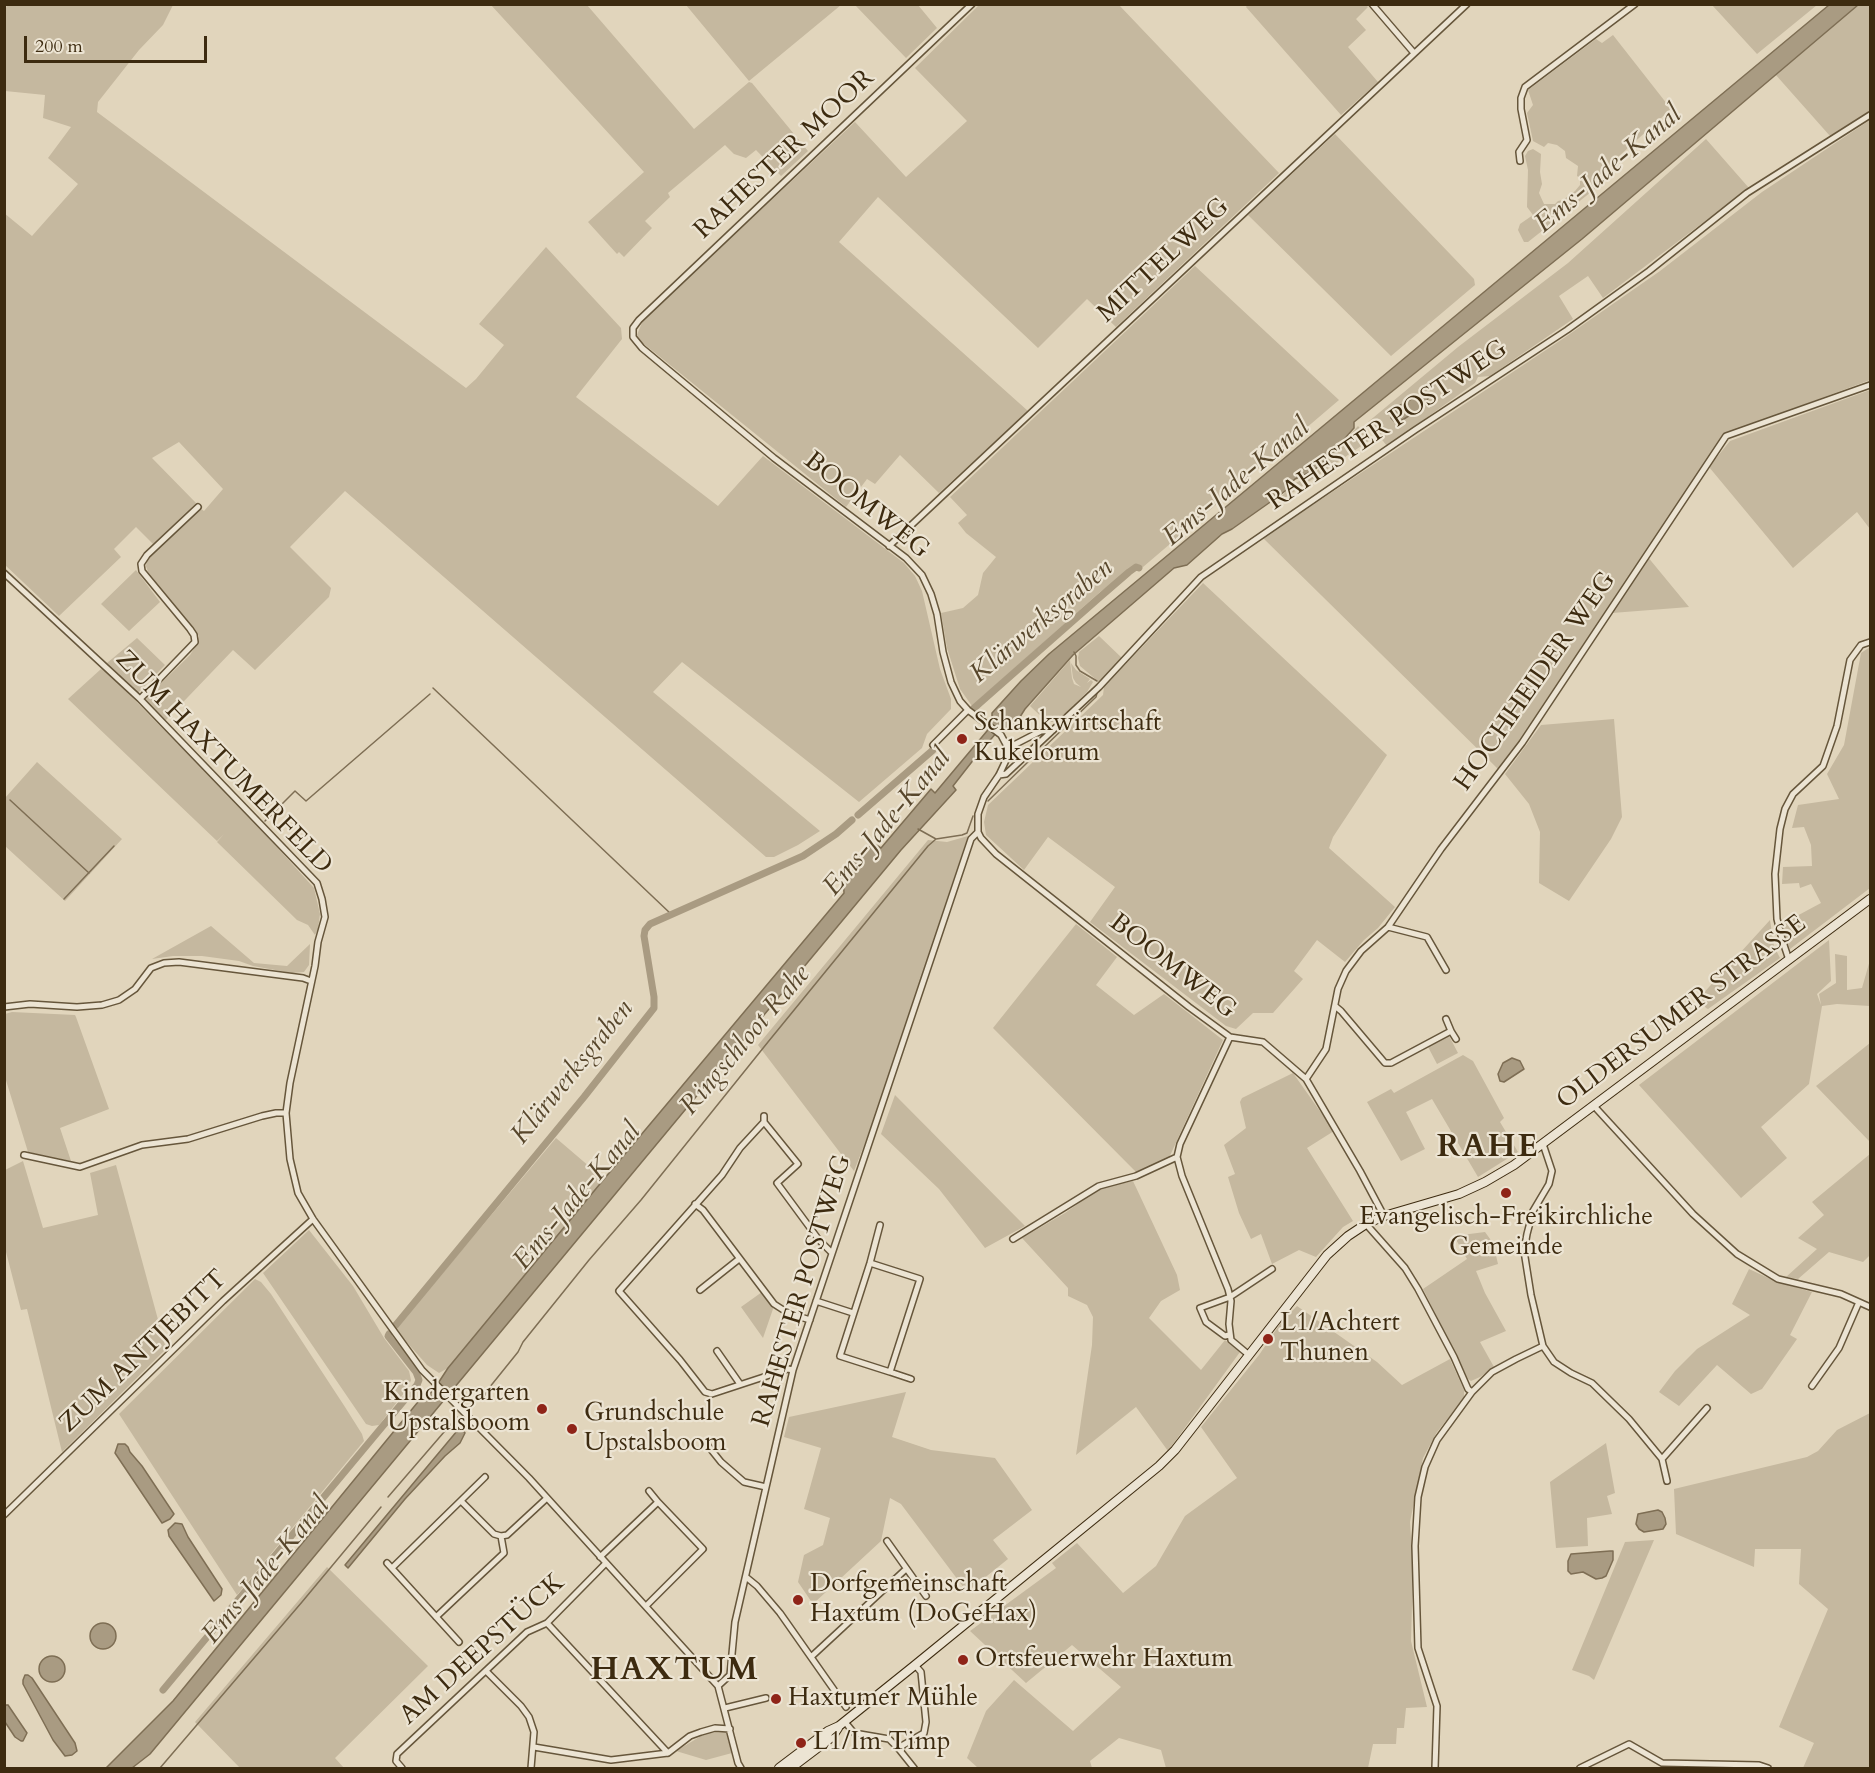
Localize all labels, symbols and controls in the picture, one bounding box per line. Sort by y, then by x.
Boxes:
scale bar [27,24,210,62]
text: 200 m [35,34,83,59]
street label: RAHESTER MOOR [688,63,882,247]
water label: Ems-Jade-Kanal [1529,99,1689,241]
street label: MITTELWEG [1092,192,1236,330]
street label: RAHESTER POSTWEG [1262,334,1514,518]
water label: Ems-Jade-Kanal [1157,412,1317,554]
street label: BOOMWEG [797,446,935,566]
water label: Klärwerksgraben [964,553,1120,691]
street label: HOCHHEIDER WEG [1449,567,1623,797]
street label: ZUM HAXTUMERFELD [108,645,338,881]
place label: Schankwirtschaft Kukelorum [974,708,1161,770]
marker: Schankwirtschaft Kukelorum [955,732,969,746]
water label: Ems-Jade-Kanal [817,743,959,903]
street label: BOOMWEG [1102,908,1242,1026]
street label: OLDERSUMER STRASSE [1551,909,1813,1117]
water label: Ringschloot Rahe [674,960,818,1122]
water label: Klärwerksgraben [505,994,641,1152]
water label: Ems-Jade-Kanal [507,1117,649,1277]
district label: RAHE [1437,1130,1539,1168]
street label: RAHESTER POSTWEG [747,1151,859,1431]
marker: Evangelisch-Freikirchliche Gemeinde [1499,1186,1513,1200]
place label: Evangelisch-Freikirchliche Gemeinde [1359,1202,1653,1264]
street label: ZUM ANTJEBITT [54,1264,234,1440]
place label: L1/Achtert Thunen [1280,1308,1400,1370]
marker: L1/Achtert Thunen [1261,1332,1275,1346]
place label: Kindergarten Upstalsboom [383,1378,530,1440]
place label: Grundschule Upstalsboom [584,1398,727,1460]
marker: Kindergarten Upstalsboom [535,1402,549,1416]
marker: Grundschule Upstalsboom [565,1422,579,1436]
water label: Ems-Jade-Kanal [196,1491,338,1651]
street label: AM DEEPSTÜCK [394,1568,572,1732]
place label: Dorfgemeinschaft Haxtum (DoGeHax) [810,1569,1037,1630]
marker: Dorfgemeinschaft Haxtum (DoGeHax) [791,1593,805,1607]
place label: Ortsfeuerwehr Haxtum [975,1644,1233,1676]
district label: HAXTUM [591,1653,759,1691]
marker: Ortsfeuerwehr Haxtum [956,1653,970,1667]
place label: Haxtumer Mühle [788,1683,978,1715]
marker: Haxtumer Mühle [769,1692,783,1706]
place label: L1/Im Timp [813,1727,951,1759]
marker: L1/Im Timp [794,1736,808,1750]

